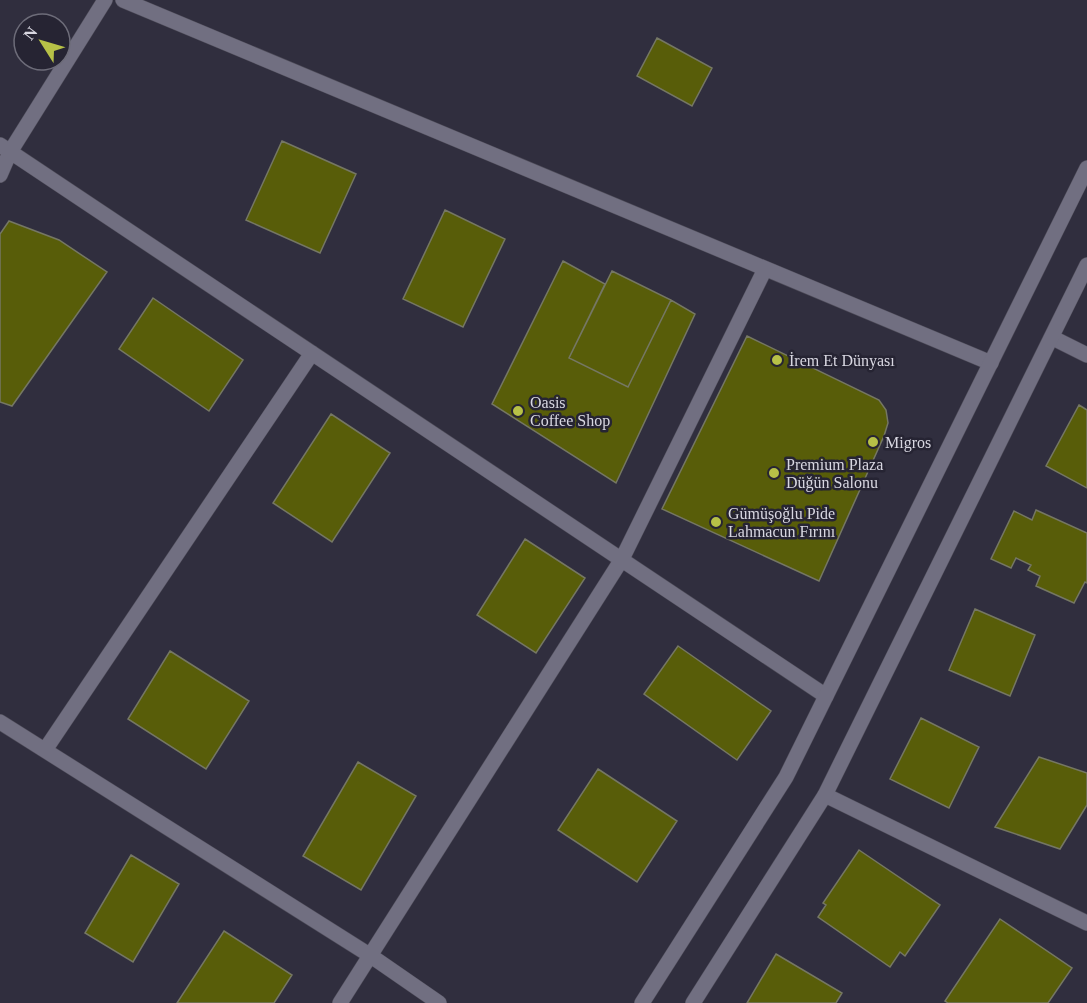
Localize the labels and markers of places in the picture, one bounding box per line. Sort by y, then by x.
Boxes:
place label: İrem Et Dünyası [789,352,895,370]
marker: İrem Et Dünyası [770,353,784,367]
place label: Oasis Coffee Shop [530,394,610,430]
marker: Oasis Coffee Shop [511,404,525,418]
place label: Migros [885,434,931,452]
marker: Migros [866,435,880,449]
place label: Premium Plaza Düğün Salonu [786,456,883,492]
marker: Premium Plaza Düğün Salonu [767,466,781,480]
place label: Gümüşoğlu Pide Lahmacun Fırını [728,505,836,540]
marker: Gümüşoğlu Pide Lahmacun Fırını [709,515,723,529]

